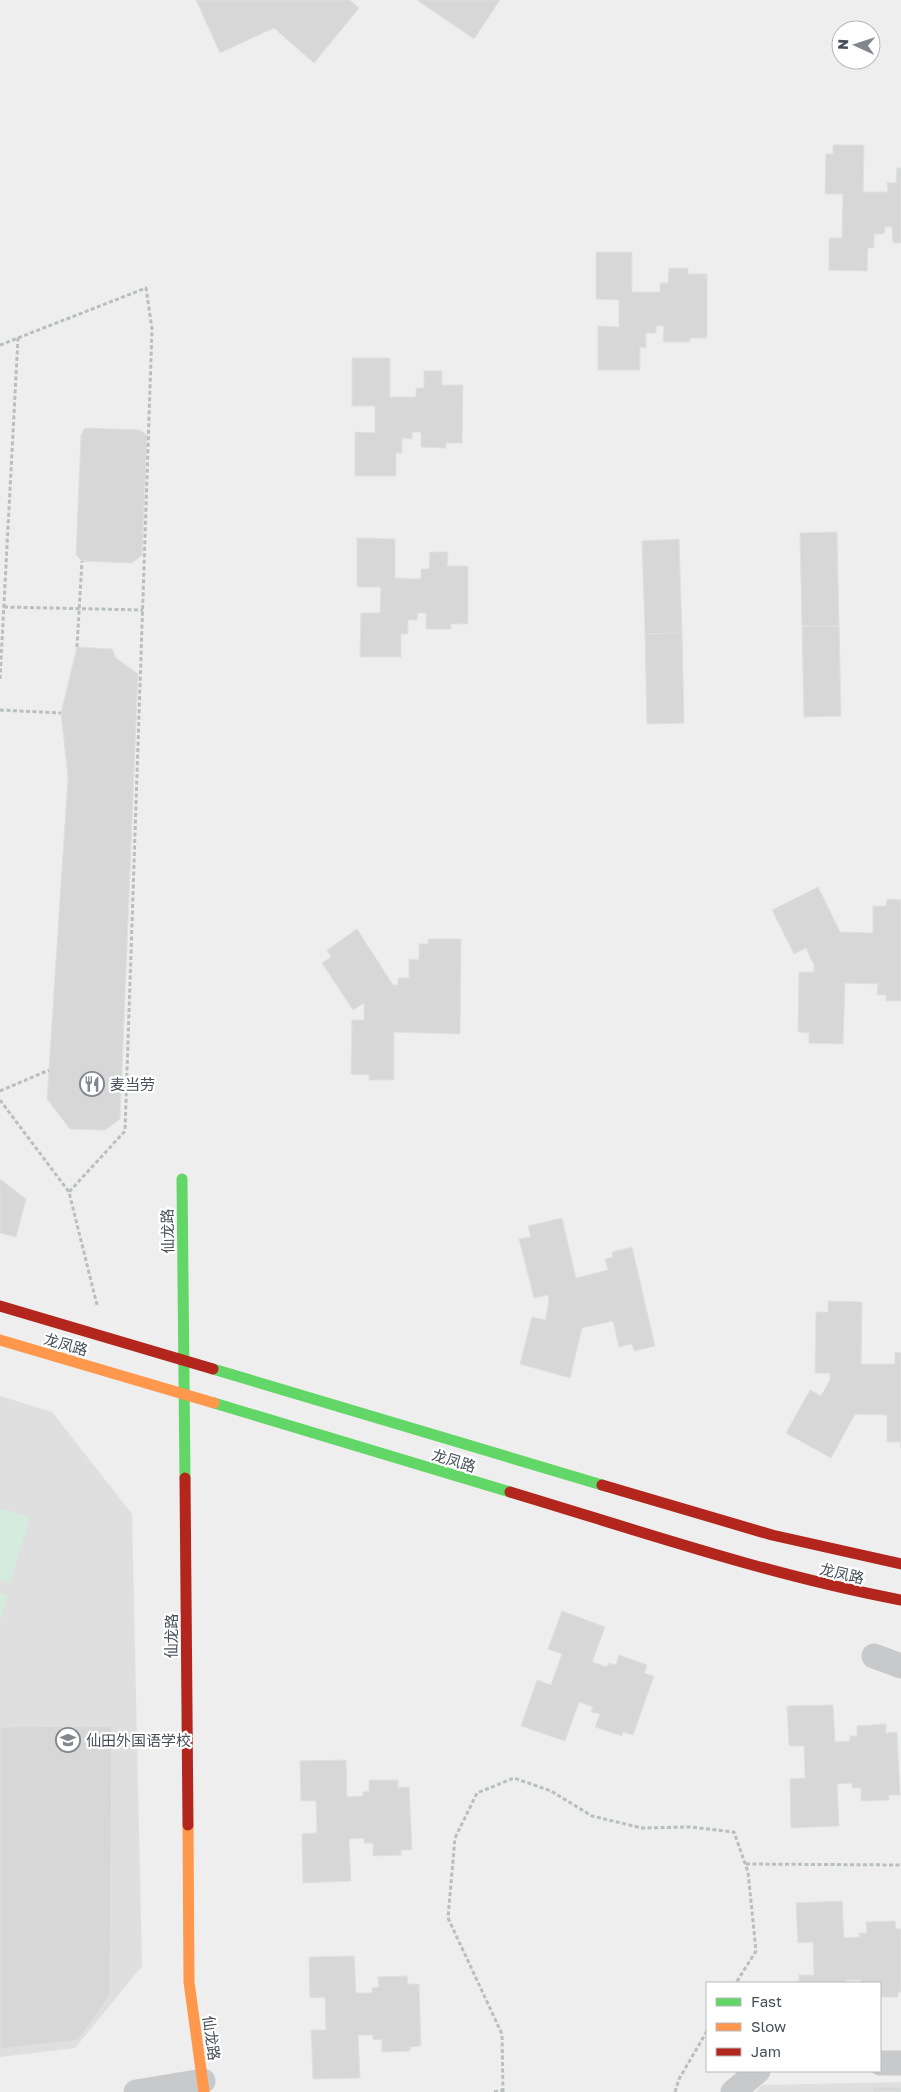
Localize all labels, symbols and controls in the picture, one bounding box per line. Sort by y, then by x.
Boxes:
north arrow [831,20,881,70]
text: N [834,39,851,50]
restaurant icon: 麦当劳 [79,1071,105,1097]
place label: 麦当劳 [110,1075,155,1093]
street label: 仙龙路 [158,1208,176,1254]
street label: 龙凤路 [42,1329,90,1359]
street label: 龙凤路 [430,1445,478,1475]
street label: 龙凤路 [818,1559,866,1587]
street label: 仙龙路 [162,1613,180,1659]
school or university icon: 仙田外国语学校 [55,1727,81,1753]
place label: 仙田外国语学校 [86,1731,191,1749]
legend [706,1982,881,2072]
text: Fast [751,1992,782,2010]
street label: 仙龙路 [200,2014,224,2062]
text: Slow [751,2017,786,2035]
text: Jam [751,2042,781,2060]

